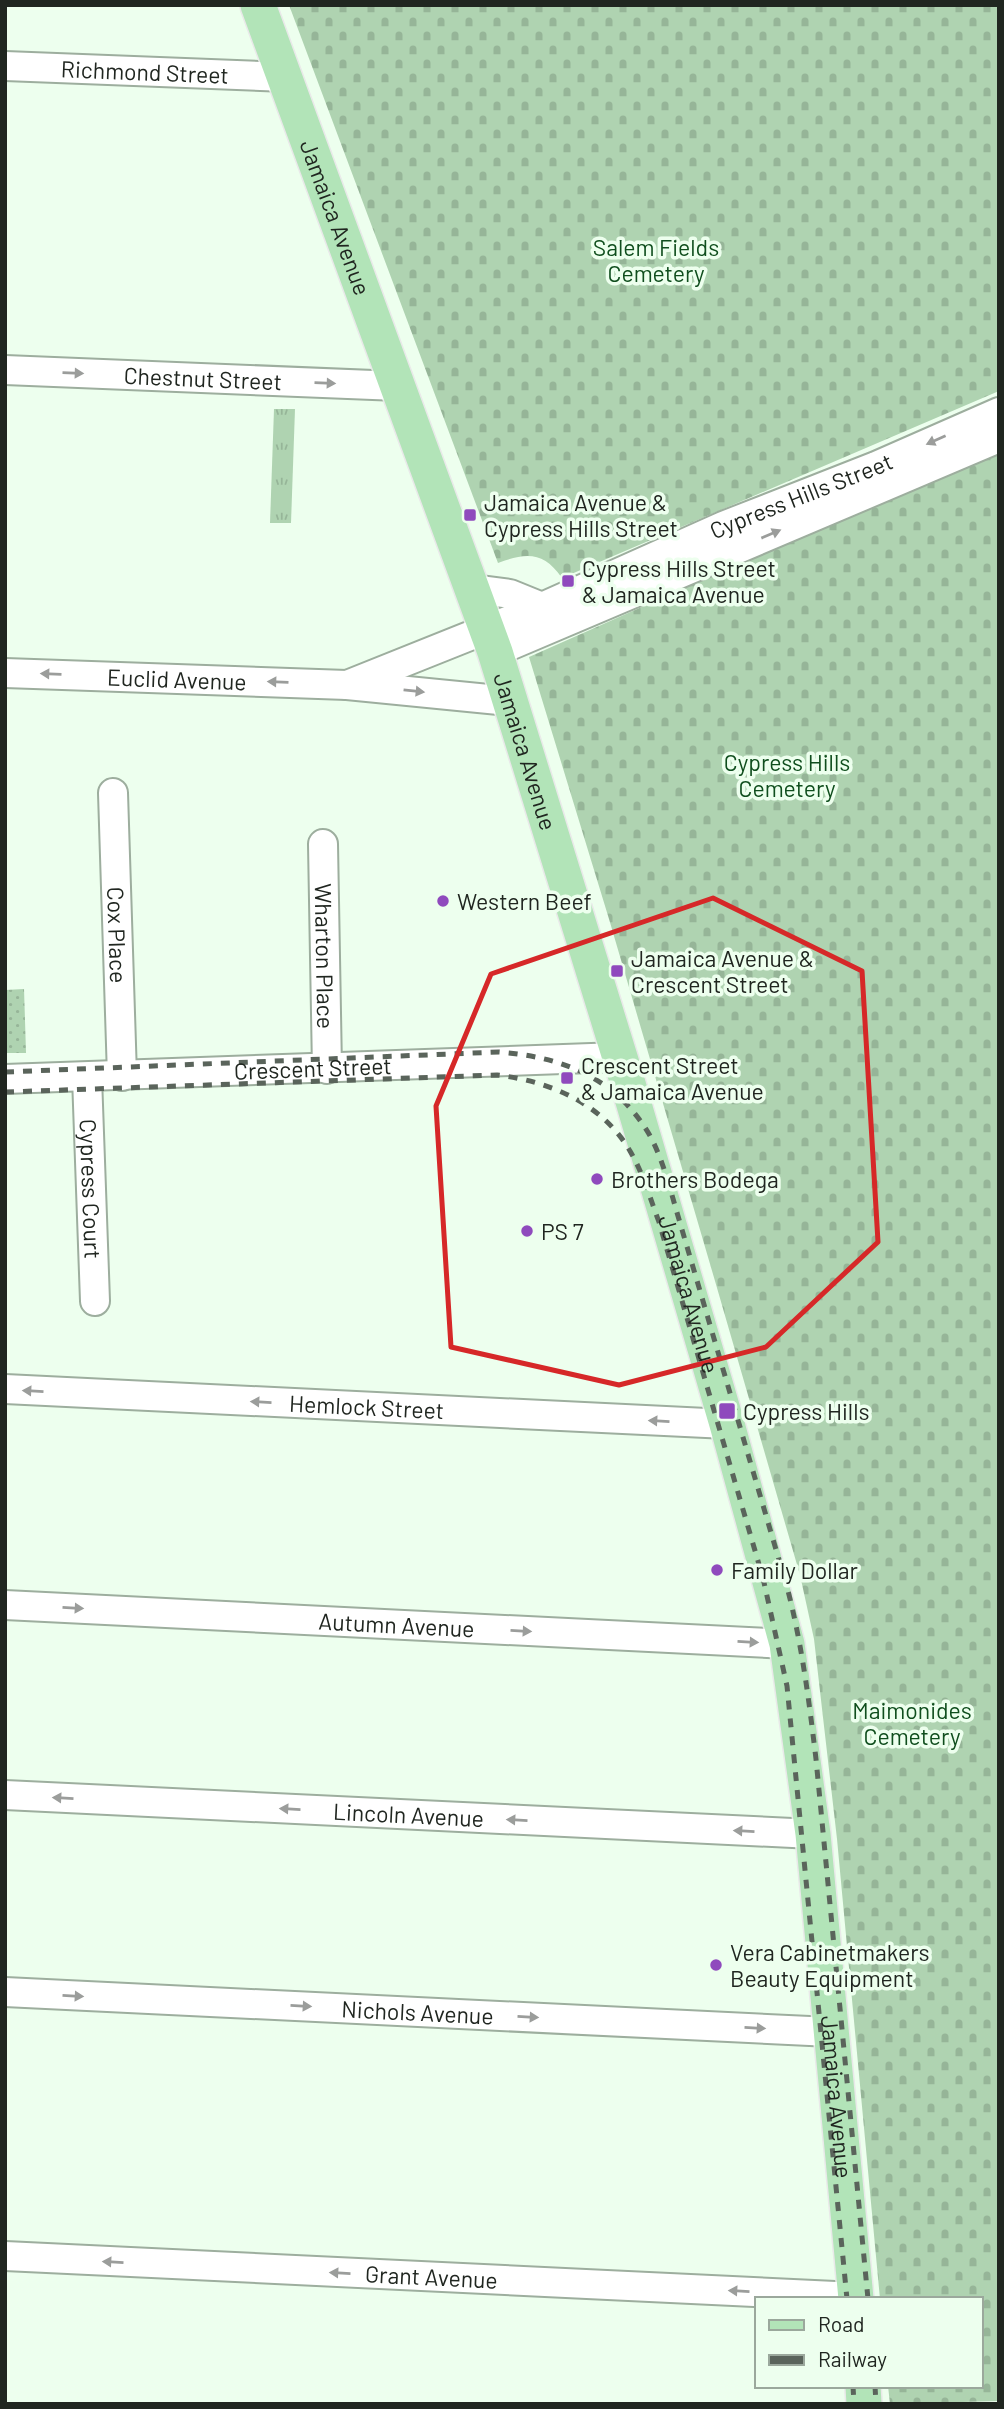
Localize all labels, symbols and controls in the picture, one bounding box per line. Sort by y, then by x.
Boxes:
street label: Richmond Street [60,54,229,89]
street label: Jamaica Avenue [295,136,377,299]
park label: Salem Fields Cemetery [593,233,719,287]
street label: Chestnut Street [123,361,282,395]
one-way arrow [63,367,85,378]
one-way arrow [314,377,336,388]
one-way arrow [926,435,947,446]
street label: Cypress Hills Street [705,447,897,544]
place label: Jamaica Avenue & Cypress Hills Street [484,488,678,542]
marker: Jamaica Avenue & Cypress Hills Street [462,507,478,523]
one-way arrow [760,529,781,540]
place label: Cypress Hills Street & Jamaica Avenue [582,554,776,608]
marker: Cypress Hills Street & Jamaica Avenue [560,573,576,589]
street label: Euclid Avenue [107,663,247,695]
one-way arrow [40,669,62,680]
street label: Jamaica Avenue [488,669,563,833]
one-way arrow [267,677,289,688]
one-way arrow [404,686,426,697]
park label: Cypress Hills Cemetery [724,748,850,802]
street label: Wharton Place [310,883,340,1029]
street label: Cox Place [102,886,133,984]
place label: Western Beef [457,887,592,915]
marker: Western Beef [435,893,451,909]
place label: Jamaica Avenue & Crescent Street [631,944,814,998]
marker: Jamaica Avenue & Crescent Street [609,963,625,979]
street label: Crescent Street [233,1051,392,1085]
place label: Crescent Street & Jamaica Avenue [581,1051,764,1105]
marker: Crescent Street & Jamaica Avenue [559,1070,575,1086]
street label: Cypress Court [75,1119,107,1259]
place label: Brothers Bodega [611,1165,779,1193]
marker: Brothers Bodega [589,1171,605,1187]
street label: Jamaica Avenue [653,1212,725,1376]
place label: PS 7 [541,1217,584,1245]
marker: PS 7 [519,1223,535,1239]
one-way arrow [22,1385,44,1396]
street label: Hemlock Street [288,1389,445,1424]
one-way arrow [249,1396,271,1407]
place label: Cypress Hills [743,1397,870,1425]
marker: Cypress Hills [717,1401,737,1421]
one-way arrow [648,1415,670,1426]
place label: Family Dollar [731,1556,859,1584]
marker: Family Dollar [709,1562,725,1578]
one-way arrow [63,1603,85,1614]
street label: Autumn Avenue [318,1607,475,1642]
one-way arrow [510,1625,532,1636]
one-way arrow [737,1636,759,1647]
park label: Maimonides Cemetery [852,1696,972,1750]
one-way arrow [52,1793,74,1804]
street label: Lincoln Avenue [332,1797,485,1832]
one-way arrow [279,1803,301,1814]
one-way arrow [506,1814,528,1825]
one-way arrow [733,1825,755,1836]
place label: Vera Cabinetmakers Beauty Equipment [730,1938,930,1992]
marker: Vera Cabinetmakers Beauty Equipment [708,1957,724,1973]
one-way arrow [63,1990,85,2001]
street label: Nichols Avenue [341,1994,494,2030]
one-way arrow [290,2001,312,2012]
one-way arrow [517,2012,539,2023]
street label: Jamaica Avenue [816,2014,859,2179]
one-way arrow [744,2023,766,2034]
one-way arrow [102,2256,124,2267]
street label: Grant Avenue [365,2259,498,2294]
one-way arrow [329,2267,351,2278]
one-way arrow [728,2286,750,2297]
legend [755,2297,983,2388]
text: Road [818,2311,864,2336]
text: Railway [818,2346,887,2371]

